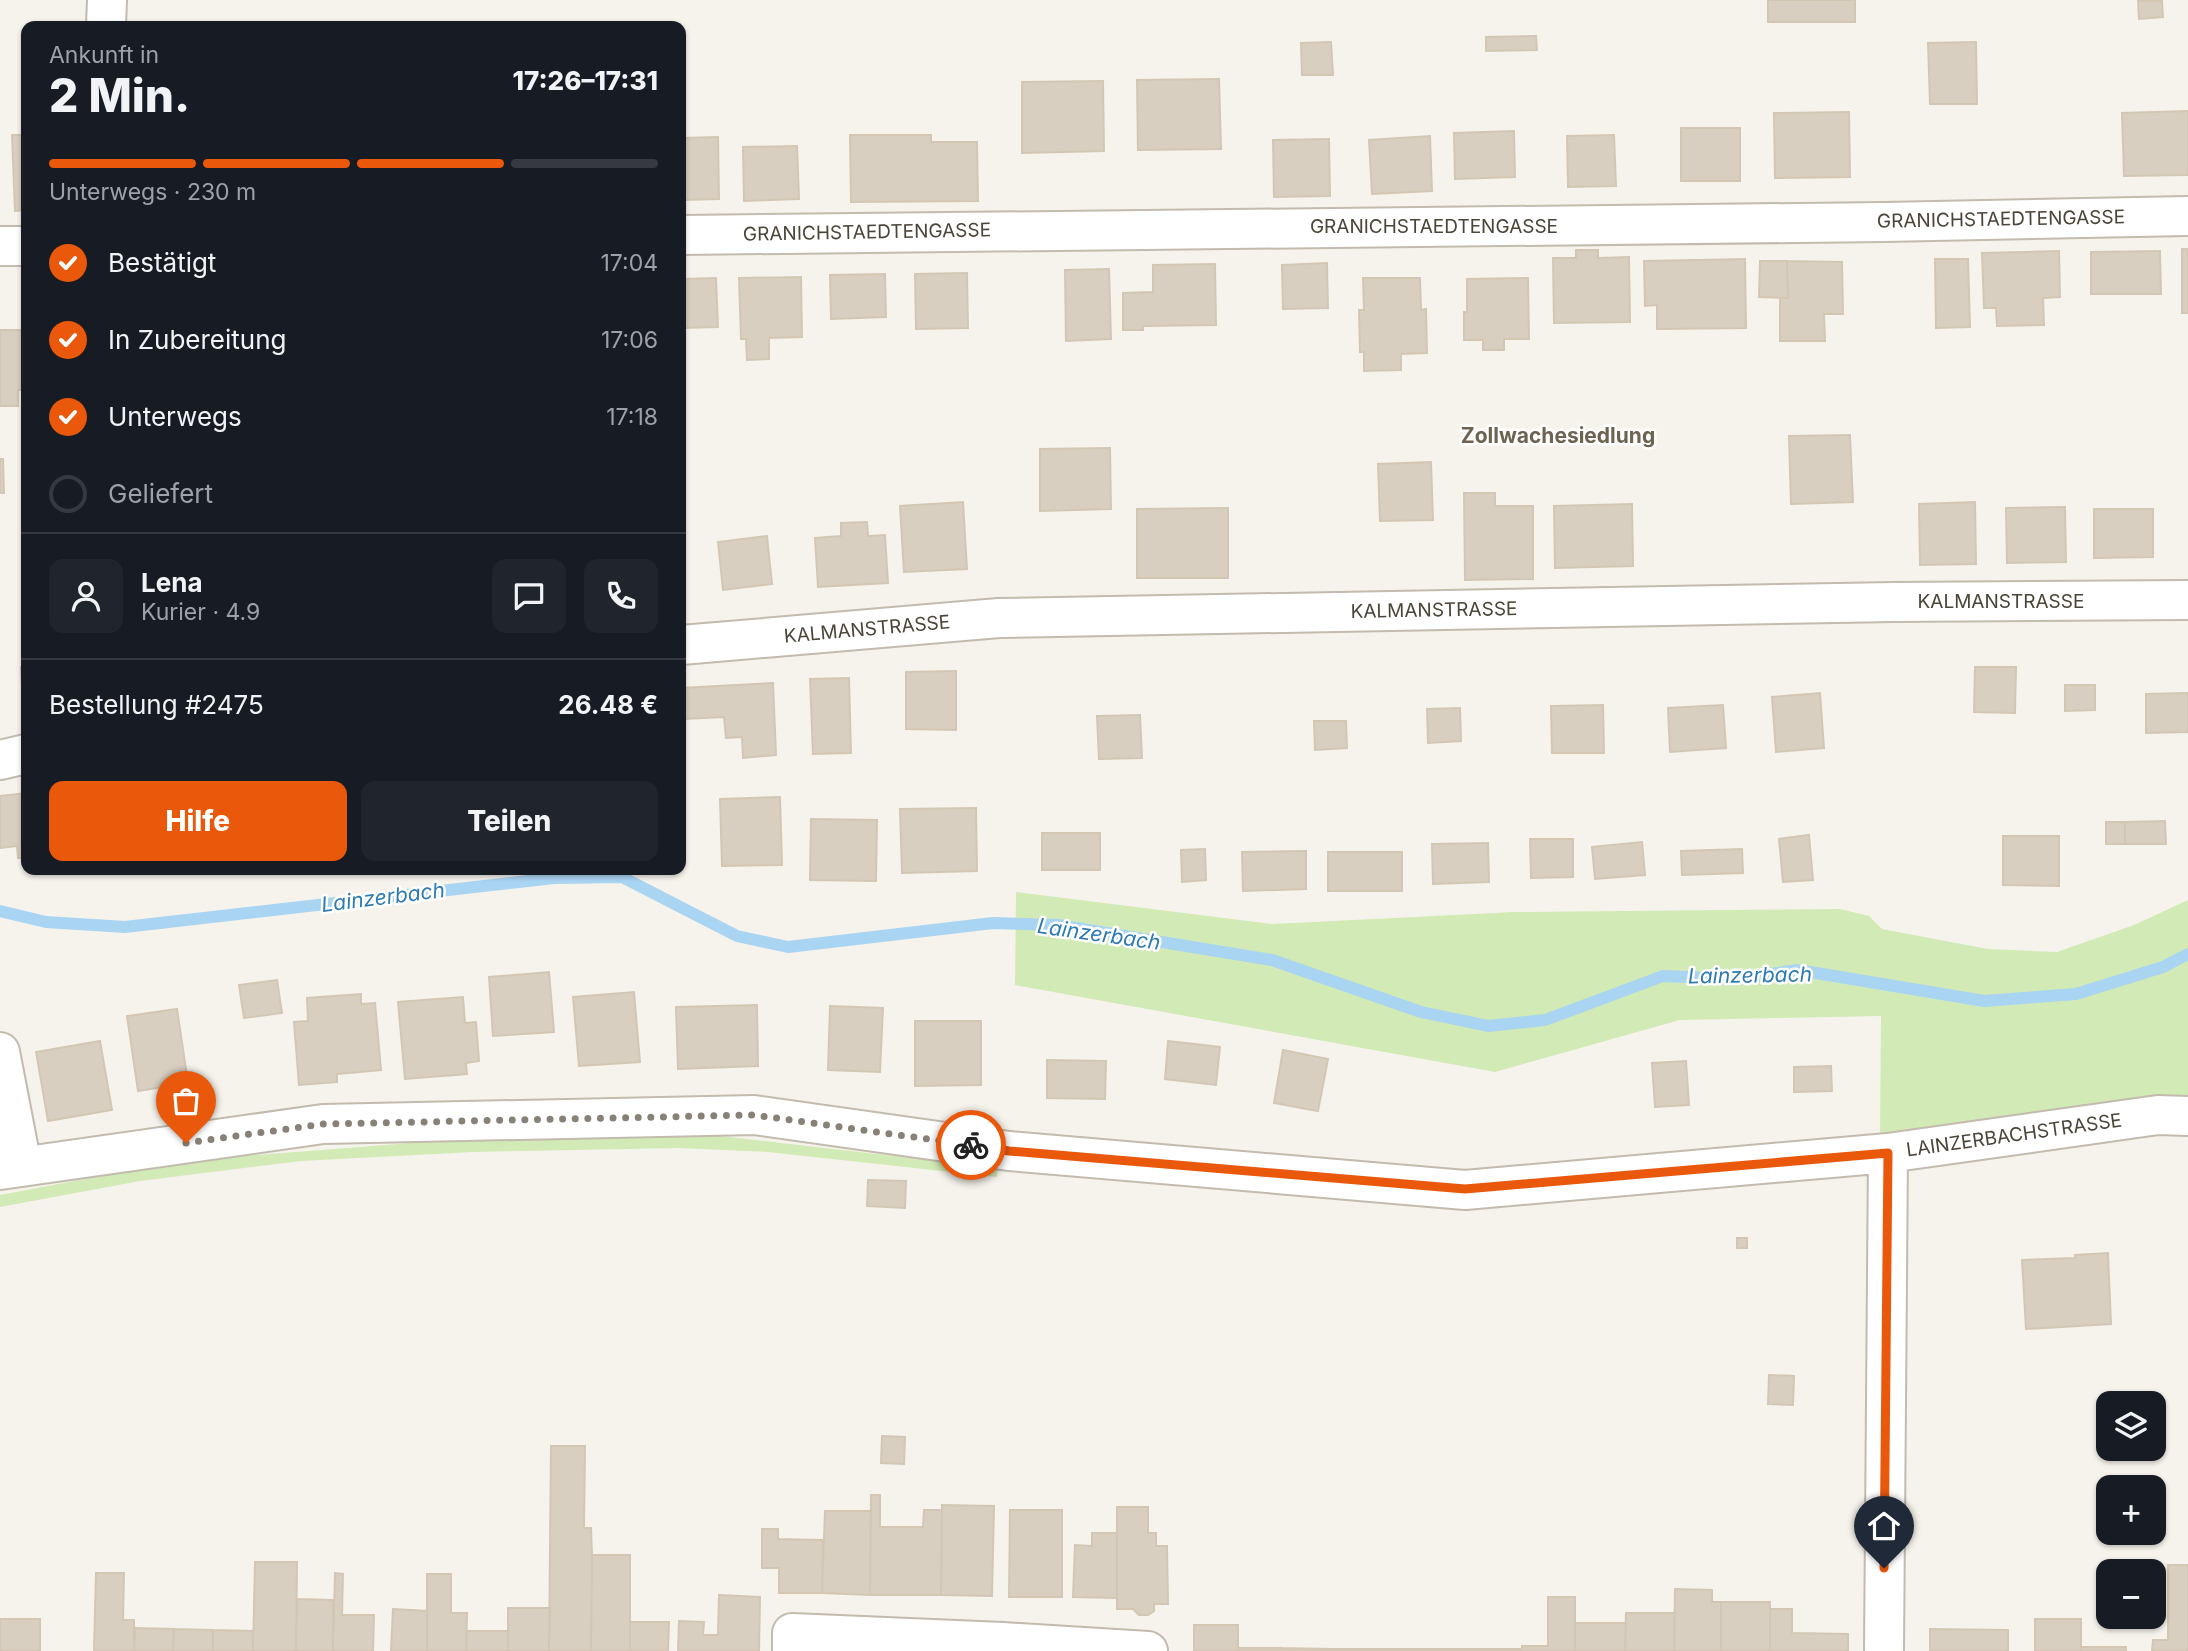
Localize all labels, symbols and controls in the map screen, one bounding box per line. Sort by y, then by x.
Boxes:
text: Ankunft in [49,41,159,69]
text: 17:26–17:31 [513,65,658,96]
text: 2 Min. [49,67,190,123]
text: Unterwegs · 230 m [49,178,256,206]
street label: GRANICHSTAEDTENGASSE [1877,205,2125,233]
street label: GRANICHSTAEDTENGASSE [1310,215,1558,238]
street label: GRANICHSTAEDTENGASSE [743,218,991,246]
icon: check [49,244,87,282]
text: Bestätigt [108,247,216,278]
text: 17:04 [600,249,658,277]
icon: check [49,321,87,359]
text: In Zubereitung [108,324,286,355]
text: 17:06 [601,326,658,354]
icon: check [49,398,87,436]
text: Unterwegs [108,401,242,432]
text: 17:18 [606,403,658,431]
district label: Zollwachesiedlung [1461,423,1655,448]
text: Geliefert [108,478,213,509]
button: person [49,559,123,633]
button: chat [492,559,566,633]
button: phone [584,559,658,633]
text: Lena [141,567,202,598]
street label: KALMANSTRASSE [1918,590,2084,613]
street label: KALMANSTRASSE [1350,597,1518,623]
text: Kurier · 4.9 [141,598,260,626]
street label: KALMANSTRASSE [783,610,951,648]
text: Bestellung #2475 [49,689,264,720]
text: 26.48 € [558,689,658,720]
button: Hilfe [49,781,347,861]
button: Teilen [361,781,658,861]
water label: Lainzerbach [320,877,446,917]
water label: Lainzerbach [1036,913,1162,955]
water label: Lainzerbach [1688,961,1812,989]
pin [156,1071,216,1143]
icon: bag [167,1082,205,1120]
street label: LAINZERBACHSTRASSE [1905,1108,2123,1162]
courier [936,1110,1006,1180]
icon: bike [952,1126,990,1164]
map controls [2096,1391,2166,1629]
button: layers [2096,1391,2166,1461]
button: + [2096,1475,2166,1545]
pin [1854,1496,1914,1568]
icon: home [1865,1507,1903,1545]
button: − [2096,1559,2166,1629]

